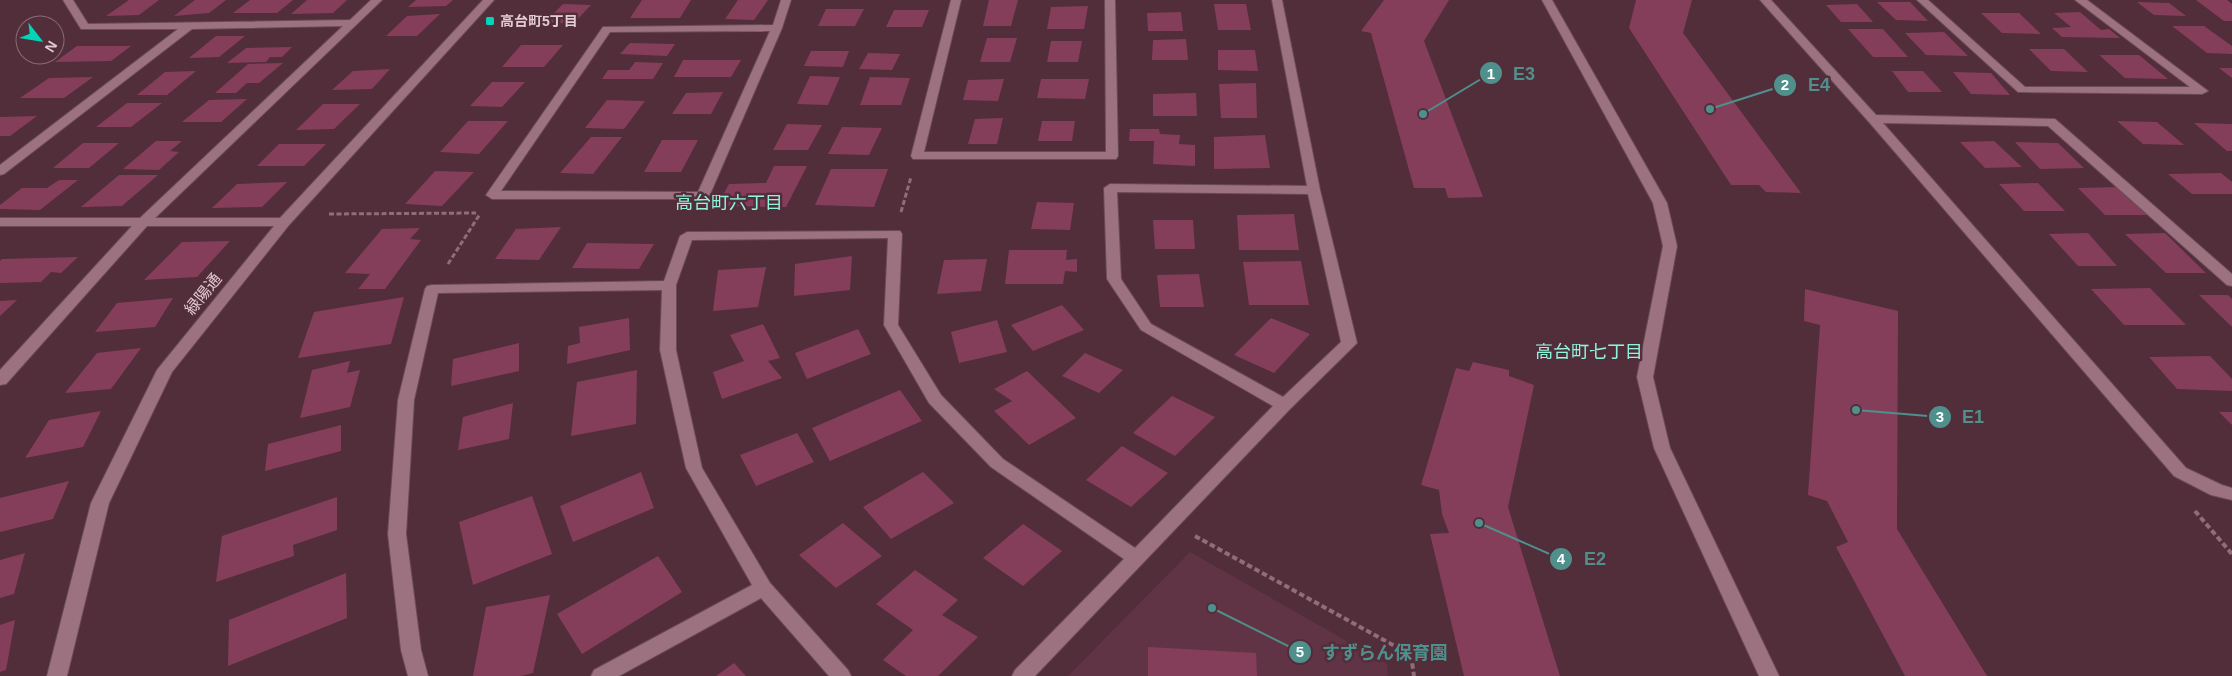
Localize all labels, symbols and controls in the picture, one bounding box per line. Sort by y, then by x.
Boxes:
place label: 高台町5丁目 [500,13,578,29]
north arrow [15,15,65,65]
marker: 高台町5丁目 [484,15,496,27]
text: N [42,38,61,55]
callout: E3 [1478,57,1545,90]
text: E3 [1513,64,1535,84]
text: 1 [1487,65,1495,82]
callout: E4 [1773,68,1840,101]
text: E4 [1808,75,1830,95]
text: 2 [1781,76,1789,93]
district label: 高台町六丁目 [675,193,783,213]
street label: 緑陽通 [181,270,225,318]
district label: 高台町七丁目 [1535,342,1643,362]
callout: E1 [1927,400,1994,433]
text: E1 [1962,407,1984,427]
text: 3 [1936,408,1944,425]
callout: E2 [1549,542,1616,575]
text: E2 [1584,549,1606,569]
text: 4 [1557,550,1566,567]
callout: すずらん保育園 [1287,636,1458,669]
text: すずらん保育園 [1322,642,1448,663]
text: 5 [1296,643,1304,660]

